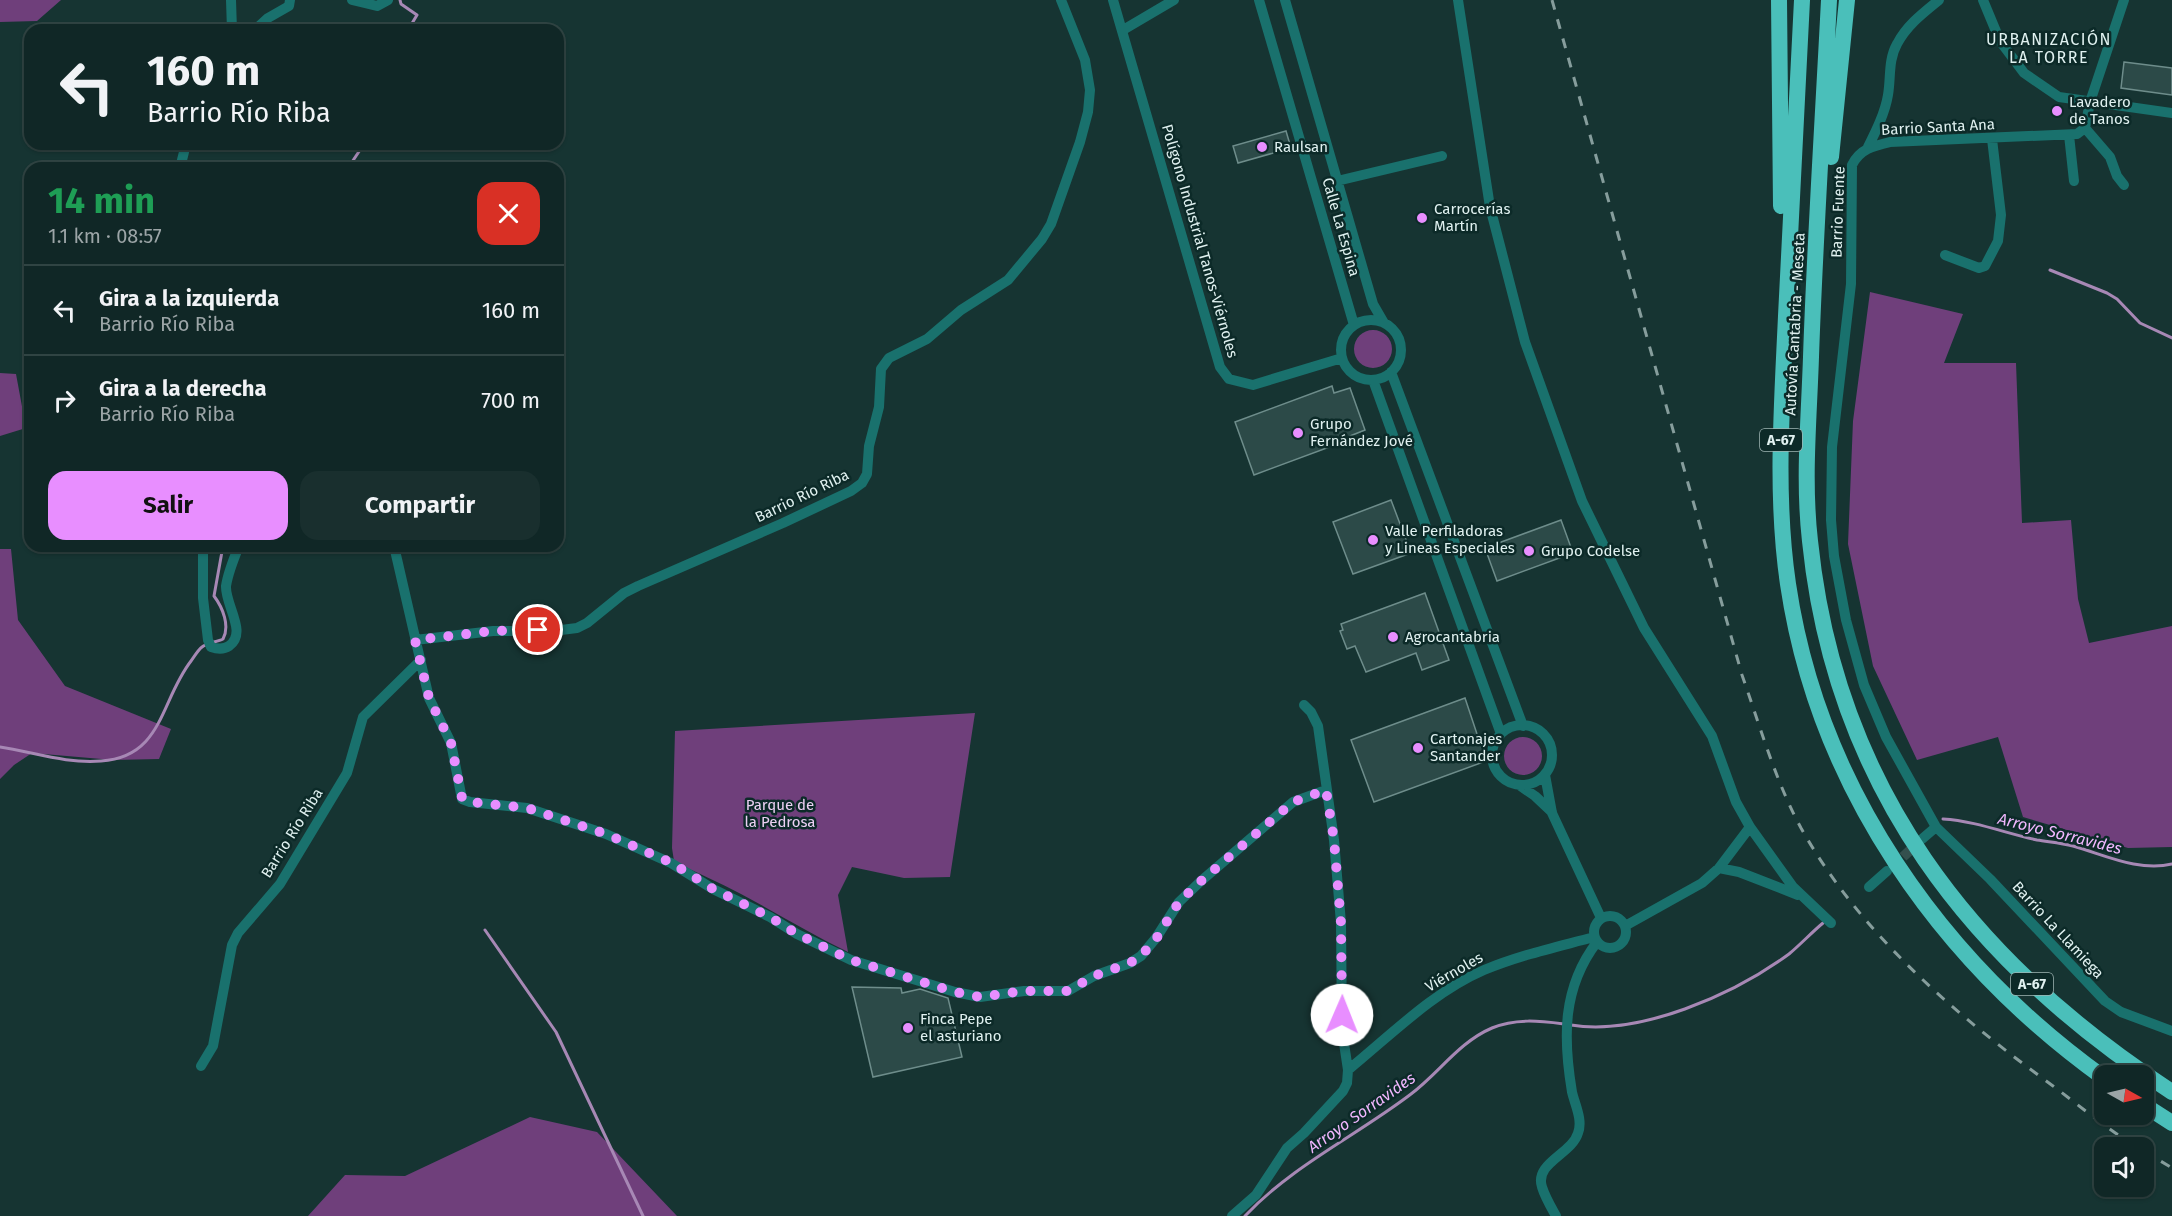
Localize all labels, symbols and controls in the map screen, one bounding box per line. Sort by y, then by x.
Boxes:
district label: URBANIZACIÓN LA TORRE [1986,29,2112,67]
text: 160 m [147,46,260,96]
icon: left [48,48,126,126]
place label: Lavadero de Tanos [2069,93,2131,128]
text: Barrio Río Riba [147,97,331,129]
marker: Lavadero de Tanos [2050,104,2064,118]
street label: Barrio Santa Ana [1881,115,1995,139]
street label: Polígono Industrial Tanos-Viérnoles [1158,122,1242,360]
place label: Raulsan [1274,138,1328,156]
marker: Raulsan [1255,140,1269,154]
street label: Barrio Fuente [1827,166,1849,258]
street label: Calle La Espina [1318,176,1364,278]
text: 14 min [48,179,155,223]
button: close [477,182,540,245]
place label: Carrocerías Martín [1434,200,1510,235]
marker: Carrocerías Martín [1415,211,1429,225]
text: 1.1 km · 08:57 [48,224,162,248]
street label: Autovía Cantabria - Meseta [1781,232,1809,416]
text: Gira a la izquierda [99,285,279,312]
icon: left [48,294,81,327]
text: 160 m [482,297,540,324]
text: Barrio Río Riba [99,312,235,336]
text: Gira a la derecha [99,375,267,402]
icon: right [48,384,81,417]
text: 700 m [481,387,540,414]
text: Barrio Río Riba [99,402,235,426]
place label: Grupo Fernández Jové [1310,415,1413,450]
marker: Grupo Fernández Jové [1291,426,1305,440]
road number: A-67 [1760,429,1802,451]
street label: Barrio Río Riba [752,466,852,526]
button: Salir [48,471,288,540]
button: Compartir [300,471,540,540]
place label: Valle Perfiladoras y Lineas Especiales [1385,522,1515,557]
marker: Valle Perfiladoras y Lineas Especiales [1366,533,1380,547]
place label: Grupo Codelse [1541,542,1640,560]
marker: Grupo Codelse [1522,544,1536,558]
pin [512,604,563,655]
icon: arrive [521,613,554,646]
place label: Agrocantabria [1405,628,1500,646]
marker: Agrocantabria [1386,630,1400,644]
place label: Cartonajes Santander [1430,730,1502,765]
marker: Cartonajes Santander [1411,741,1425,755]
street label: Barrio Río Riba [257,785,327,881]
park label: Parque de la Pedrosa [745,796,815,831]
water label: Arroyo Sorravides [1995,809,2124,858]
street label: Barrio La Llamiega [2008,878,2108,982]
street label: Viérnoles [1422,948,1486,996]
road number: A-67 [2011,973,2053,995]
position arrow [1310,983,1374,1047]
place label: Finca Pepe el asturiano [920,1010,1001,1045]
marker: Finca Pepe el asturiano [901,1021,915,1035]
north arrow [2094,1065,2154,1125]
map controls [2094,1065,2154,1197]
water label: Arroyo Sorravides [1303,1068,1419,1157]
button: sound [2094,1137,2154,1197]

